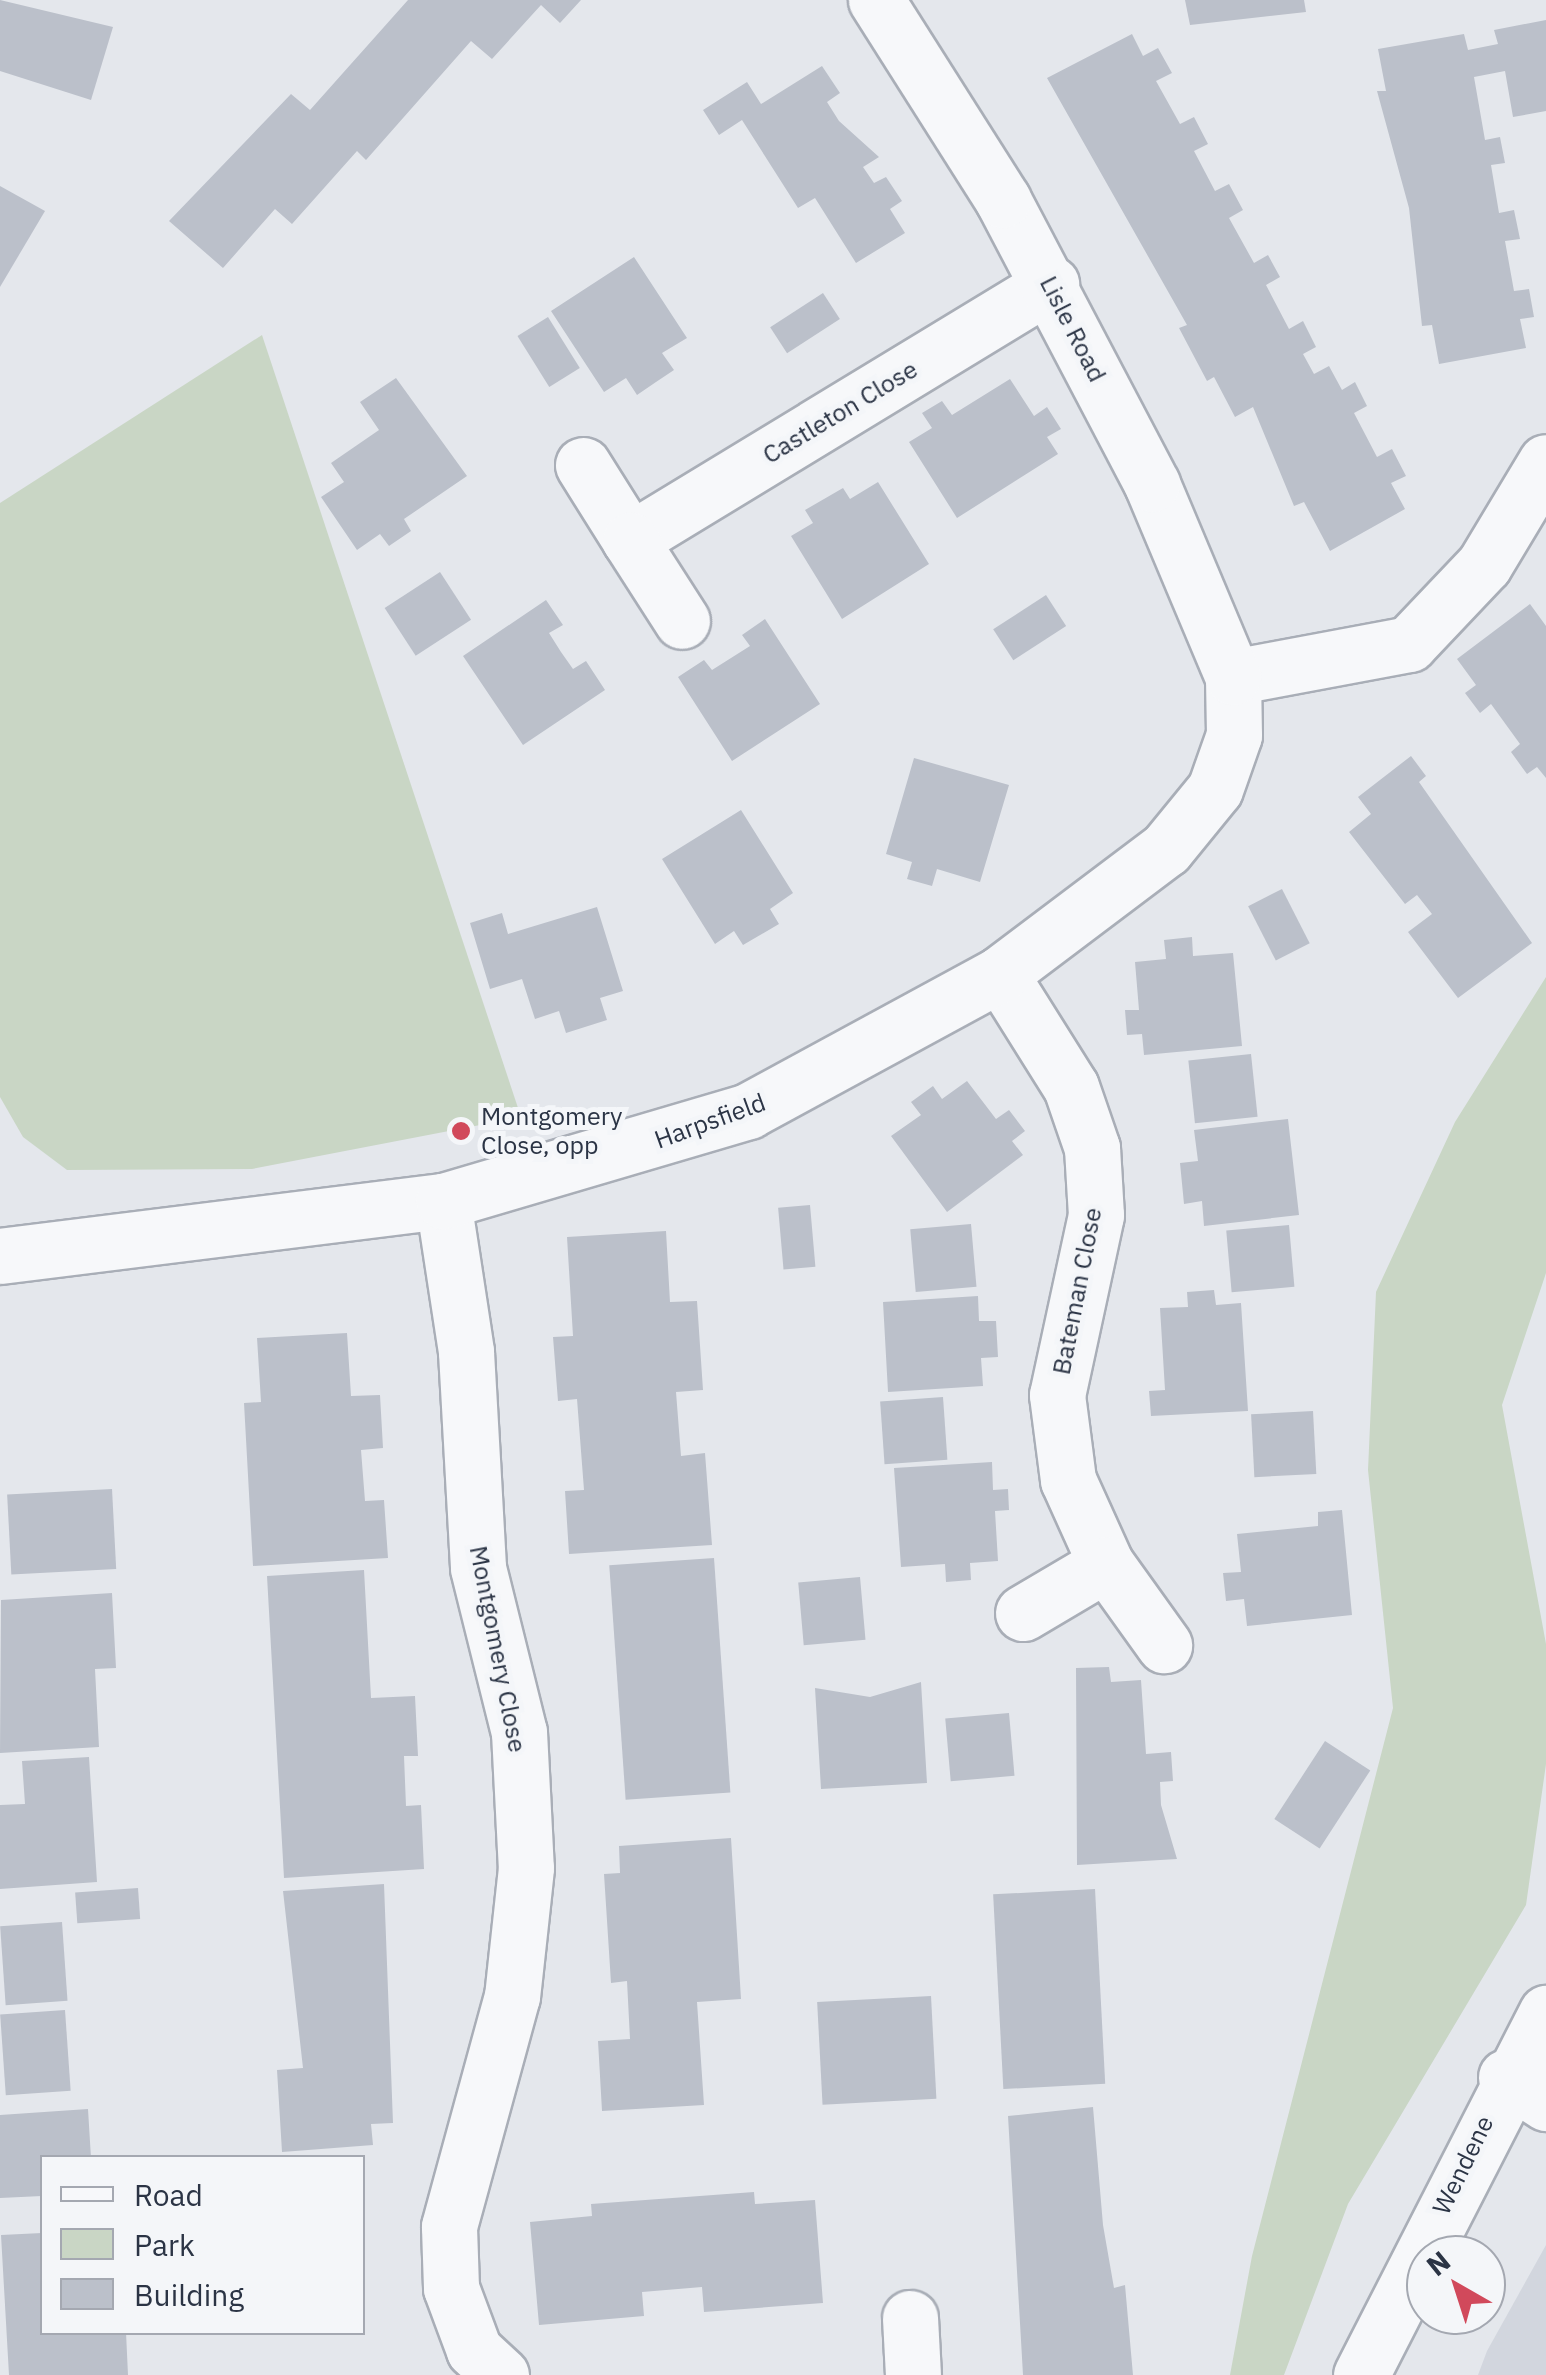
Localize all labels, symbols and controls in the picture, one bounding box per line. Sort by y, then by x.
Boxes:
street label: Lisle Road [1034,271,1112,387]
street label: Castleton Close [757,354,923,470]
street label: Harpsfield [650,1087,770,1155]
place label: Montgomery Close, opp [481,1102,623,1161]
marker: Montgomery Close, opp [450,1120,472,1142]
street label: Bateman Close [1046,1205,1108,1377]
street label: Montgomery Close [463,1543,533,1755]
street label: Wendene [1426,2111,1500,2219]
legend [40,2155,365,2335]
text: Road [134,2175,203,2214]
text: Park [134,2225,195,2264]
north arrow [1406,2235,1506,2335]
text: N [1419,2242,1458,2284]
text: Building [134,2275,244,2314]

